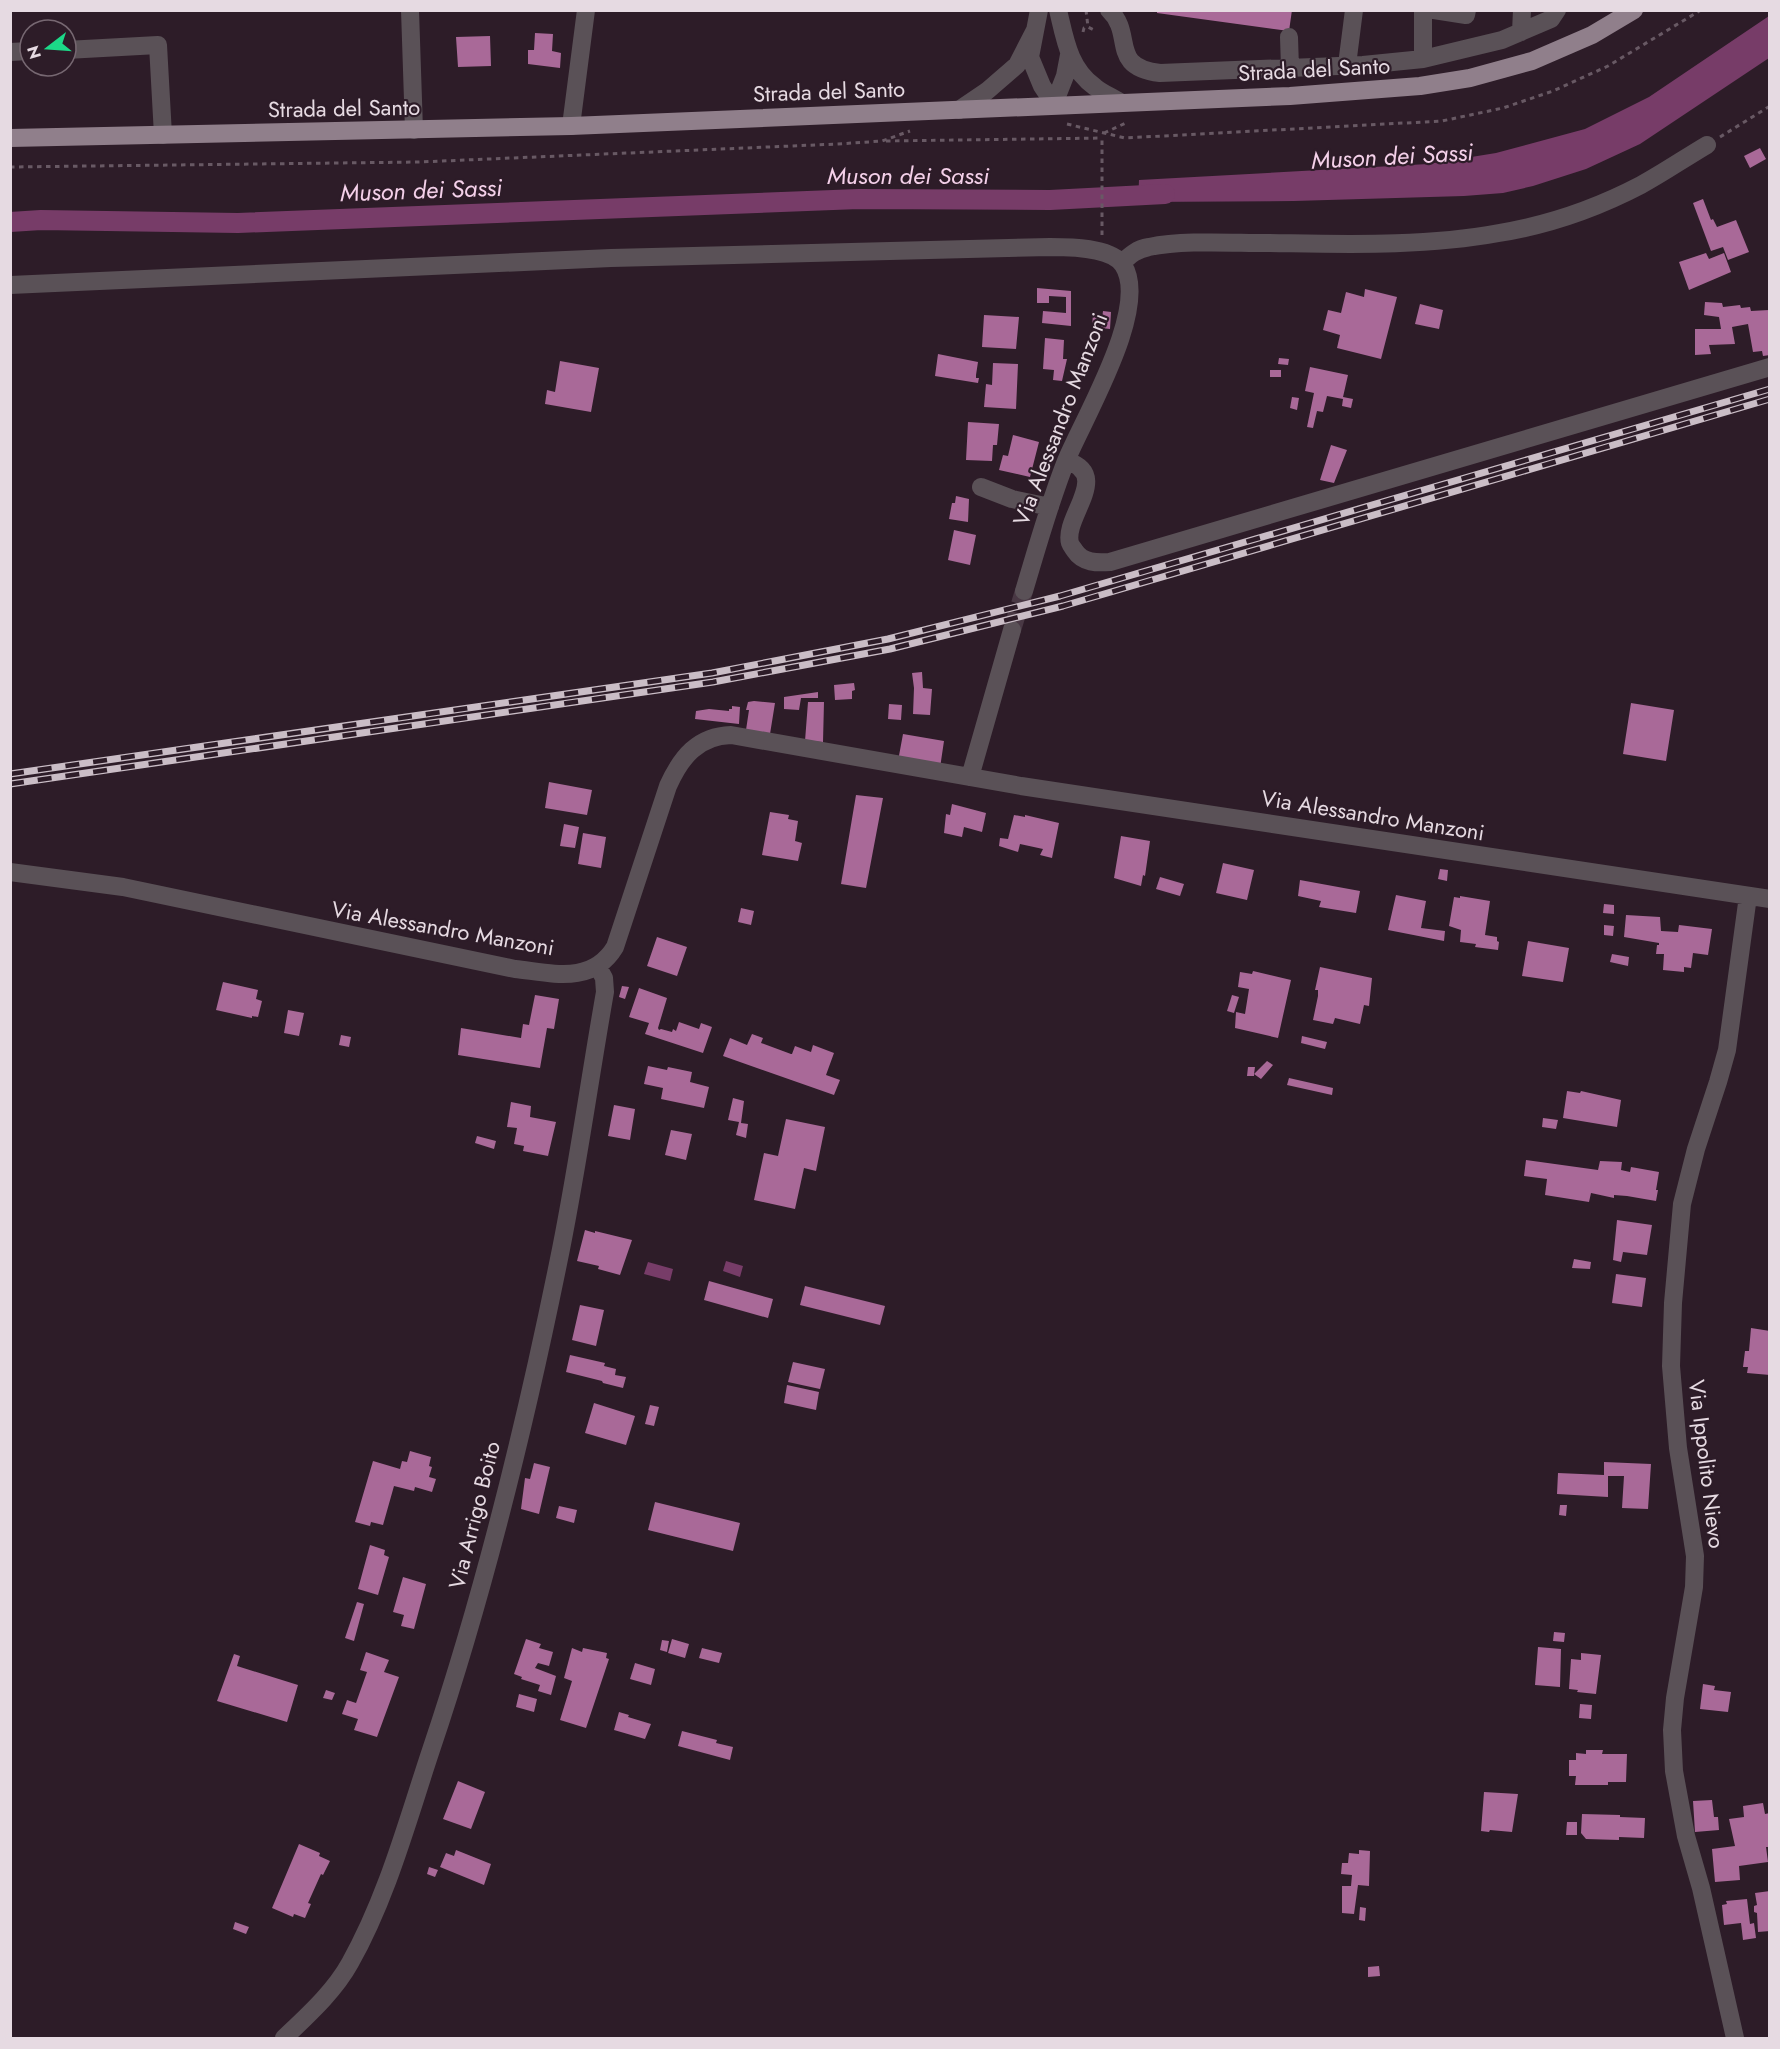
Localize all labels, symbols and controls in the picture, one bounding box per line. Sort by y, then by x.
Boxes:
north arrow [18,18,78,78]
text: N [21,43,47,62]
street label: Strada del Santo [1237,49,1391,89]
street label: Strada del Santo [752,72,906,110]
street label: Strada del Santo [268,91,420,125]
water label: Muson dei Sassi [1310,134,1475,178]
water label: Muson dei Sassi [827,158,990,193]
water label: Muson dei Sassi [339,170,504,210]
street label: Via Alessandro Manzoni [1005,308,1115,530]
street label: Via Alessandro Manzoni [1259,782,1487,848]
street label: Via Alessandro Manzoni [329,893,557,963]
street label: Via Ippolito Nievo [1681,1378,1733,1550]
street label: Via Arrigo Boito [440,1438,508,1592]

